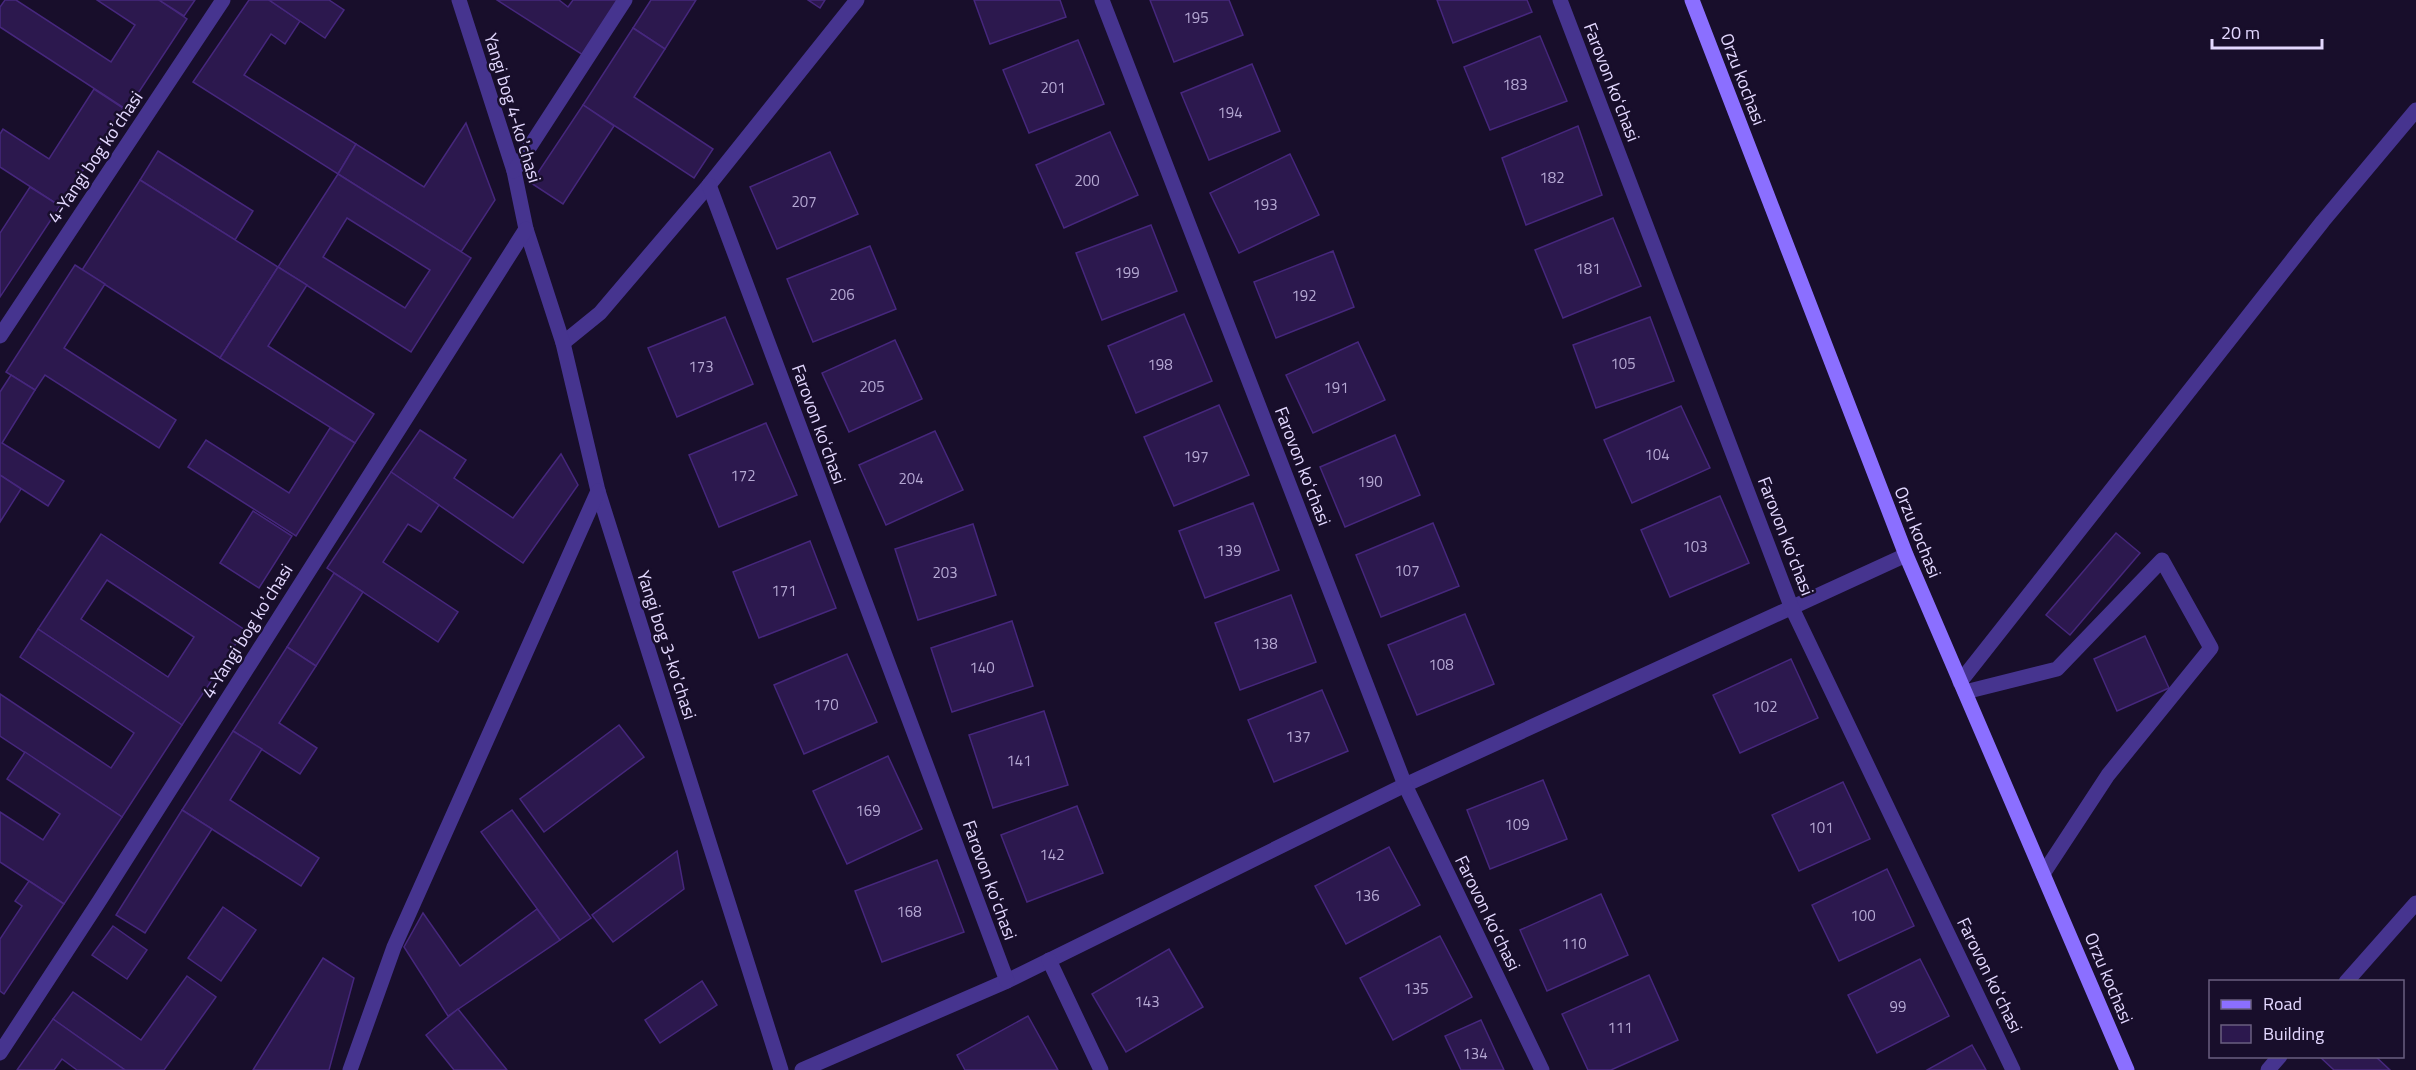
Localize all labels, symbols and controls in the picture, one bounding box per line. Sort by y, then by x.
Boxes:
house number: 195 [1183,6,1209,29]
scale bar [2212,12,2322,50]
street label: Farovon koʻchasi [1577,19,1647,145]
text: 20 m [2221,19,2260,46]
street label: Orzu kochasi [1713,29,1773,129]
street label: Yangi bog 4-koʼchasi [477,30,549,186]
house number: 183 [1502,73,1528,96]
house number: 201 [1040,76,1066,99]
street label: 4-Yangi bog koʼchasi [41,86,149,228]
house number: 194 [1217,101,1243,124]
house number: 182 [1539,166,1565,189]
house number: 200 [1074,169,1100,192]
house number: 207 [791,190,817,213]
house number: 193 [1252,193,1278,216]
house number: 181 [1575,257,1601,280]
house number: 199 [1114,261,1140,284]
house number: 206 [829,283,855,306]
house number: 192 [1291,284,1317,307]
house number: 105 [1610,352,1636,375]
house number: 198 [1147,353,1173,376]
house number: 173 [688,355,714,378]
street label: Farovon koʻchasi [785,360,853,488]
house number: 205 [859,375,885,398]
house number: 191 [1323,376,1349,399]
street label: Farovon koʻchasi [1268,403,1338,529]
house number: 104 [1644,443,1670,466]
house number: 197 [1183,445,1209,468]
house number: 172 [730,464,756,487]
house number: 204 [898,467,924,490]
house number: 190 [1357,470,1383,493]
street label: Farovon koʻchasi [1751,473,1821,599]
street label: Orzu kochasi [1887,482,1949,582]
house number: 103 [1682,535,1708,558]
house number: 139 [1216,539,1242,562]
street label: 4-Yangi bog koʼchasi [195,559,299,703]
house number: 107 [1394,559,1420,582]
house number: 203 [932,561,958,584]
street label: Yangi bog 3-koʼchasi [630,567,704,723]
house number: 171 [771,579,797,602]
house number: 138 [1252,632,1278,655]
house number: 108 [1428,653,1454,676]
house number: 140 [969,656,995,679]
house number: 170 [813,693,839,716]
house number: 102 [1752,695,1778,718]
house number: 137 [1285,725,1311,748]
house number: 141 [1006,749,1032,772]
house number: 169 [855,799,881,822]
house number: 109 [1504,813,1530,836]
street label: Farovon koʻchasi [956,816,1024,944]
house number: 101 [1808,816,1834,839]
house number: 142 [1039,843,1065,866]
street label: Farovon koʻchasi [1448,851,1528,975]
house number: 136 [1354,884,1380,907]
house number: 168 [896,900,922,923]
house number: 100 [1850,904,1876,927]
street label: Farovon koʻchasi [1950,913,2030,1037]
street label: Orzu kochasi [2078,928,2140,1028]
house number: 110 [1561,932,1587,955]
house number: 135 [1403,977,1429,1000]
legend [2209,980,2404,1058]
house number: 143 [1134,990,1160,1013]
text: Road [2263,990,2302,1017]
house number: 99 [1890,995,1906,1018]
house number: 111 [1607,1016,1633,1039]
text: Building [2263,1020,2324,1047]
house number: 134 [1462,1042,1488,1065]

